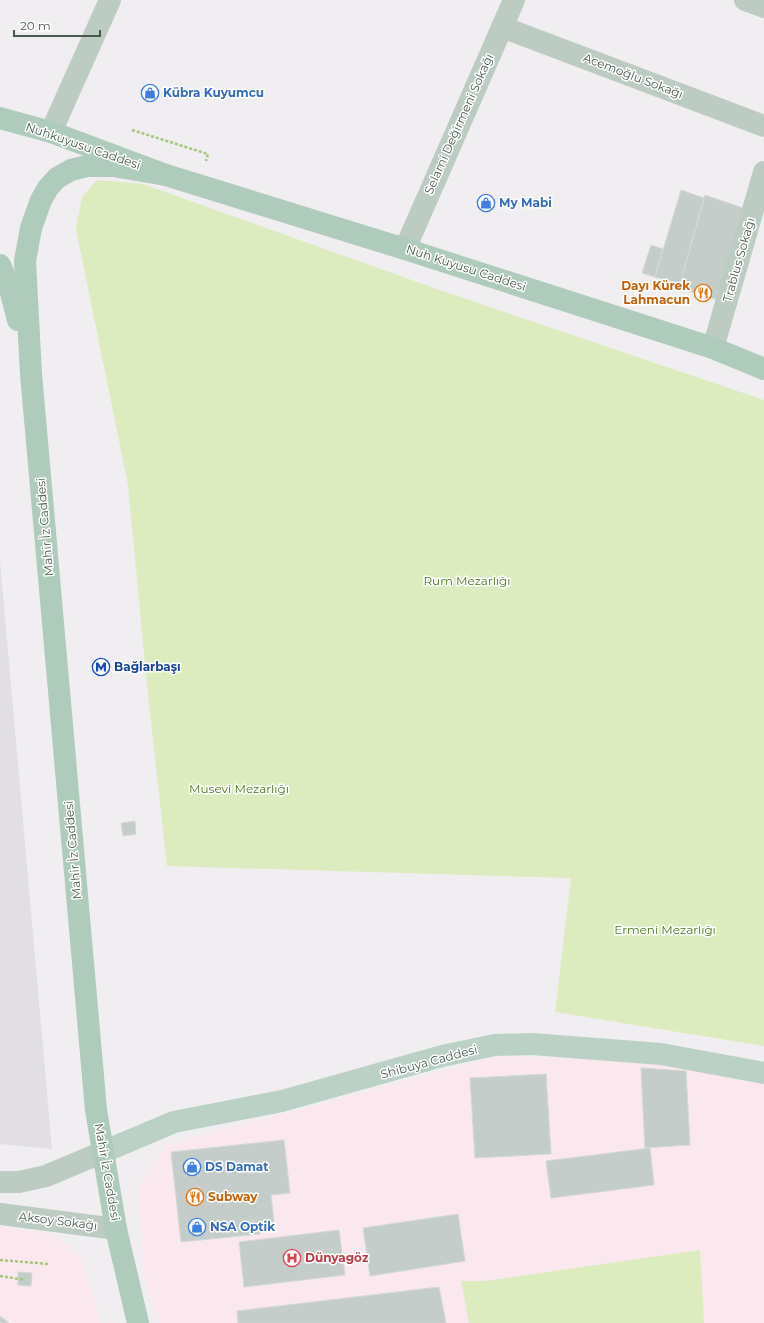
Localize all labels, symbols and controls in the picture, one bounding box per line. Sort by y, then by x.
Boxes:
scale bar [14,12,100,38]
text: 20 m [20,18,51,33]
street label: Acemoğlu Sokağı [581,50,685,102]
street label: Selami Değirmeni Sokağı [421,51,496,196]
shop icon: Kübra Kuyumcu [140,83,160,103]
place label: Kübra Kuyumcu [163,85,264,100]
street label: Nuhkuyusu Caddesi [24,119,143,172]
shop icon: My Mabi [476,193,496,213]
place label: My Mabi [499,195,552,210]
street label: Trablus Sokağı [719,216,758,304]
street label: Nuh Kuyusu Caddesi [404,241,528,294]
place label: Dayı Kürek Lahmacun [621,278,690,307]
restaurant icon: Dayı Kürek Lahmacun [693,283,713,303]
street label: Mahir İz Caddesi [33,477,56,577]
park label: Rum Mezarlığı [423,573,511,588]
metro station icon: Bağlarbaşı [91,657,111,677]
place label: Bağlarbaşı [114,659,181,674]
park label: Musevi Mezarlığı [189,781,289,796]
street label: Mahir İz Caddesi [61,800,84,900]
park label: Ermeni Mezarlığı [614,922,716,937]
street label: Shibuya Caddesi [379,1041,479,1082]
street label: Mahir İz Caddesi [92,1122,123,1222]
shop icon: DS Damat [182,1157,202,1177]
place label: DS Damat [205,1159,269,1174]
restaurant icon: Subway [185,1187,205,1207]
place label: Subway [208,1189,258,1204]
street label: Aksoy Sokağı [18,1208,98,1233]
shop icon: NSA Optik [187,1217,207,1237]
place label: NSA Optik [210,1219,275,1234]
hospital icon: Dünyagöz [282,1248,302,1268]
place label: Dünyagöz [305,1250,369,1265]

